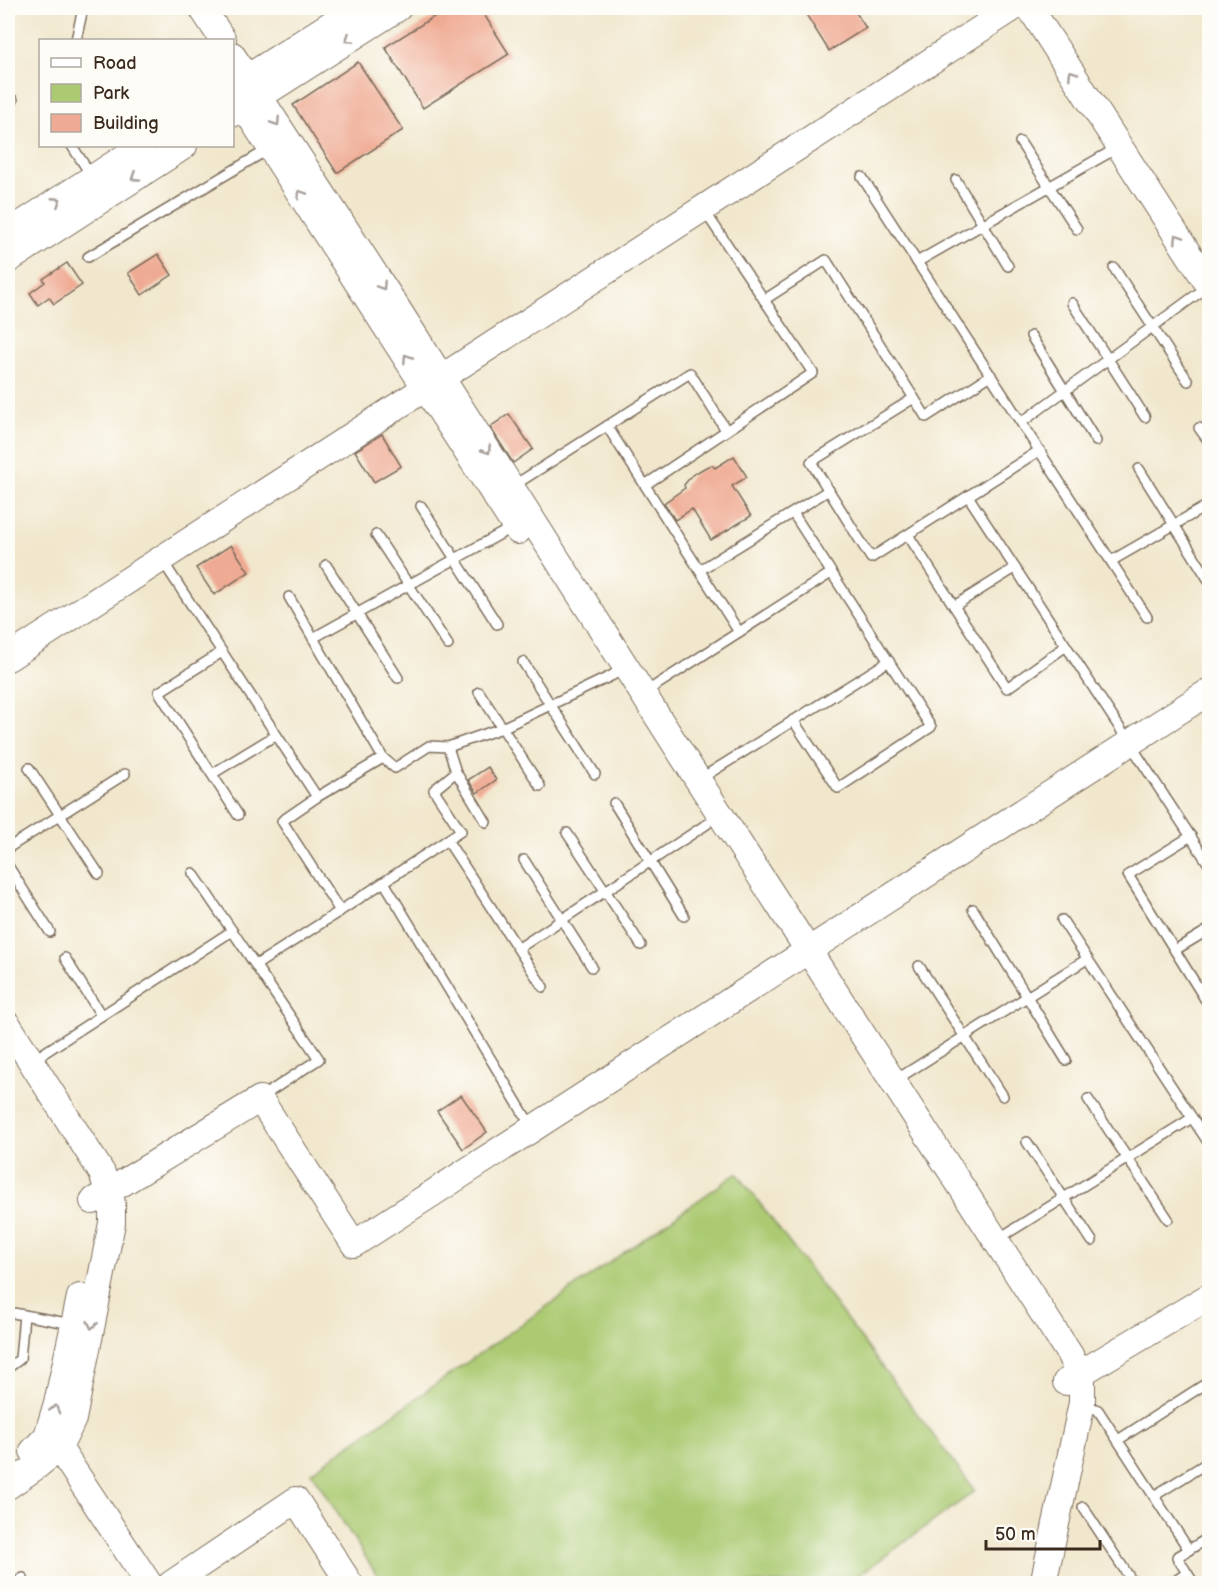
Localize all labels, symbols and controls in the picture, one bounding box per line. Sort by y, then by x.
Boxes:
one-way arrow [345,32,356,43]
legend [39,39,234,147]
text: Road [93,53,137,74]
one-way arrow [1069,69,1080,80]
text: Park [93,83,129,104]
text: Building [93,113,159,134]
one-way arrow [268,116,280,126]
one-way arrow [131,170,141,182]
one-way arrow [297,190,308,201]
one-way arrow [50,197,61,208]
one-way arrow [1174,233,1185,244]
one-way arrow [375,279,386,290]
one-way arrow [402,354,414,364]
one-way arrow [480,443,491,454]
one-way arrow [86,1320,99,1330]
one-way arrow [48,1404,60,1415]
scale bar [986,1513,1100,1551]
text: 50 m [995,1524,1036,1545]

